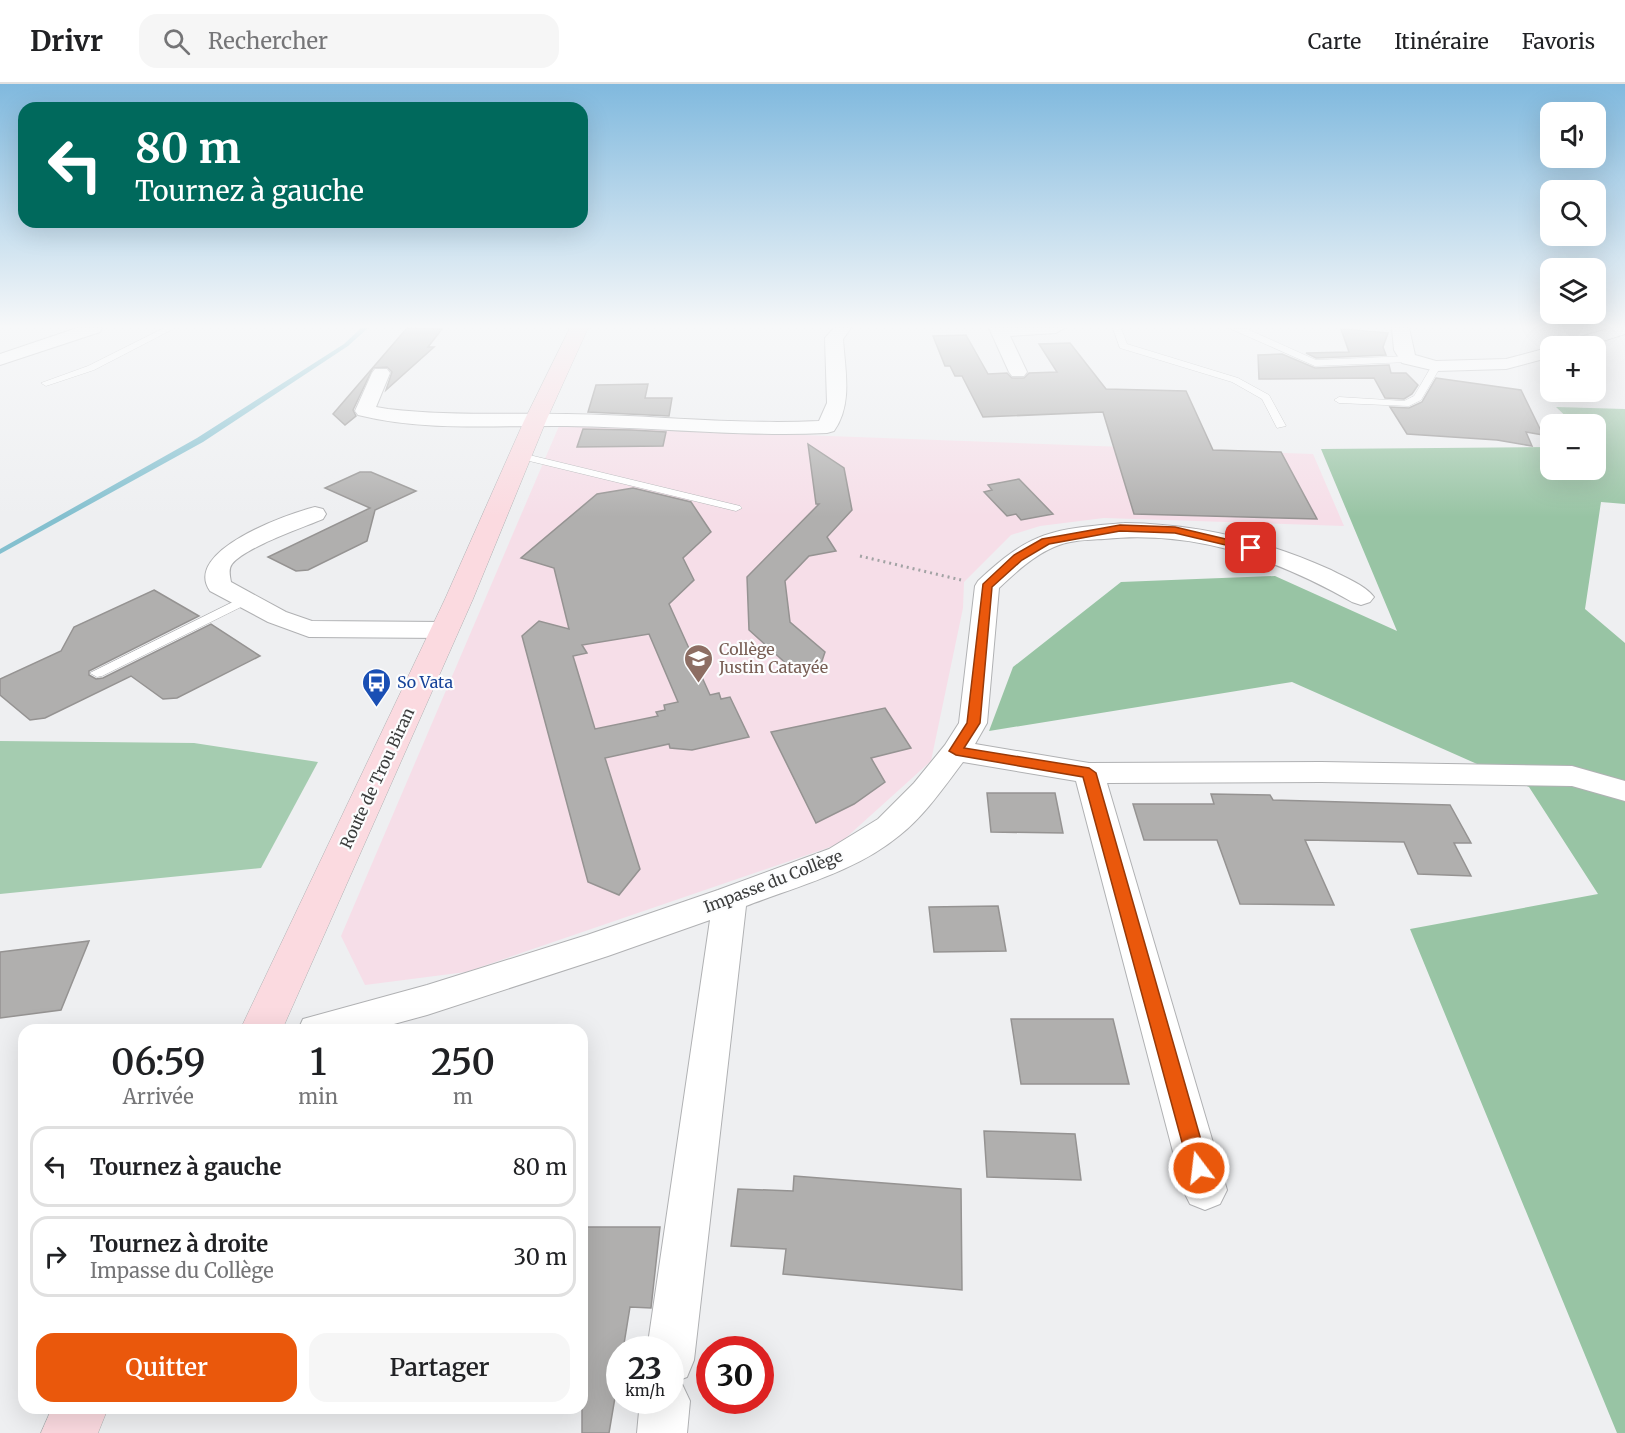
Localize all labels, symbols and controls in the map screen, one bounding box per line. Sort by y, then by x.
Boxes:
search box [139,14,559,68]
text: Drivr [30,23,103,59]
icon: search [160,25,193,58]
text: Rechercher [208,27,328,55]
text: Carte [1308,28,1361,55]
text: Itinéraire [1394,28,1489,55]
text: Favoris [1522,28,1595,55]
map controls [1540,102,1606,480]
button: sound [1540,102,1606,168]
text: 80 m [135,122,241,174]
icon: left [36,126,114,204]
text: Tournez à gauche [135,174,364,208]
button: search [1540,180,1606,246]
button: layers [1540,258,1606,324]
button: + [1540,336,1606,402]
button: − [1540,414,1606,480]
pin [1225,522,1276,573]
icon: arrive [1234,531,1267,564]
place label: Collège Justin Catayée [718,639,828,677]
school or university icon: Collège Justin Catayée [682,642,714,684]
bus stop icon: So Vata [360,666,392,708]
place label: So Vata [397,672,453,692]
street label: Route de Trou Biran [336,704,419,852]
street label: Impasse du Collège [701,845,845,917]
text: 06:59 [111,1040,205,1085]
text: 1 [310,1040,326,1085]
text: 250 [431,1040,495,1085]
text: Arrivée [123,1084,194,1109]
text: min [298,1084,338,1109]
text: m [453,1084,473,1109]
position arrow [1167,1136,1231,1200]
icon: left [39,1150,72,1183]
text: Tournez à gauche [90,1153,281,1181]
text: 80 m [513,1153,567,1181]
text: Tournez à droite [90,1230,268,1258]
icon: right [39,1240,72,1273]
text: 30 m [513,1243,567,1271]
text: Impasse du Collège [90,1258,274,1283]
button: Quitter [36,1333,297,1402]
button: Partager [309,1333,570,1402]
speed limit sign: 30 [696,1336,774,1414]
text: 23 [628,1349,662,1387]
text: km/h [625,1381,665,1400]

